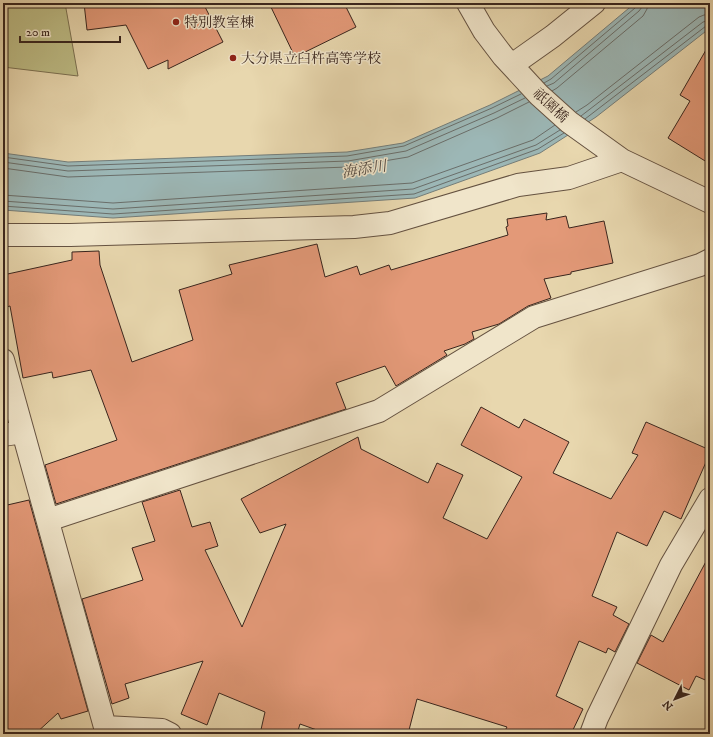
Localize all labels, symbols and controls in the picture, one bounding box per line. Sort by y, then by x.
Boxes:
place label: 特別教室棟 [184,14,254,32]
marker: 特別教室棟 [171,17,181,27]
scale bar [20,18,120,44]
text: 20 m [26,25,50,40]
place label: 大分県立臼杵高等学校 [241,50,381,68]
marker: 大分県立臼杵高等学校 [228,53,238,63]
street label: 祇園橋 [529,85,572,127]
water label: 海添川 [340,156,390,182]
north arrow [655,679,695,719]
text: N [660,697,677,713]

